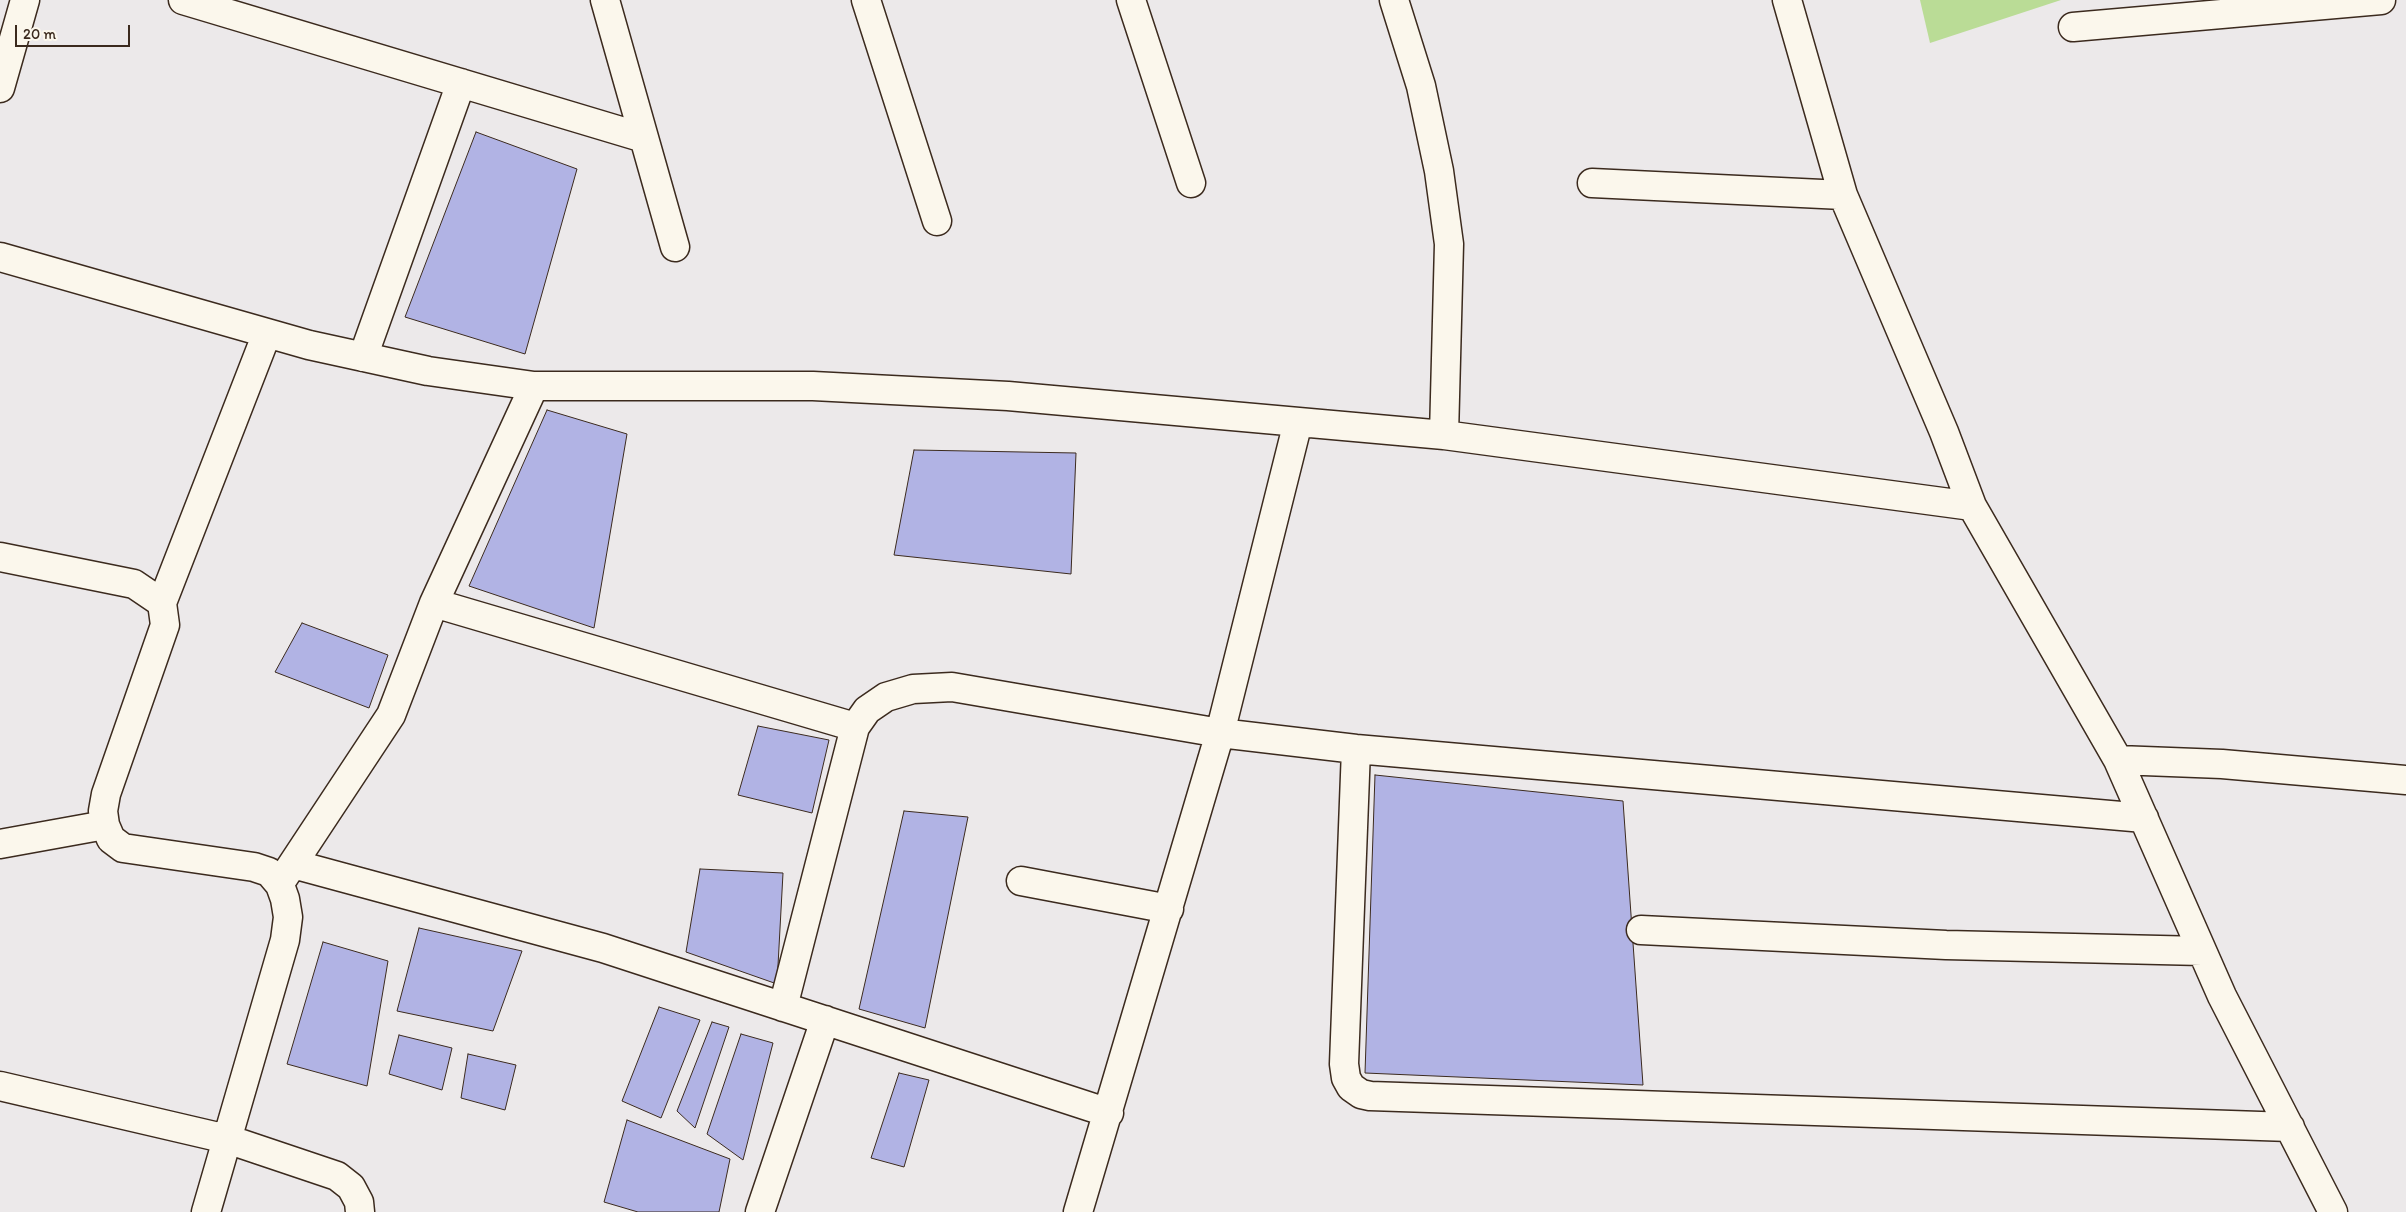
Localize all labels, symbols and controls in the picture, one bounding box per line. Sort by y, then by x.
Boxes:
scale bar [18,15,132,47]
text: 20 m [23,25,56,43]

